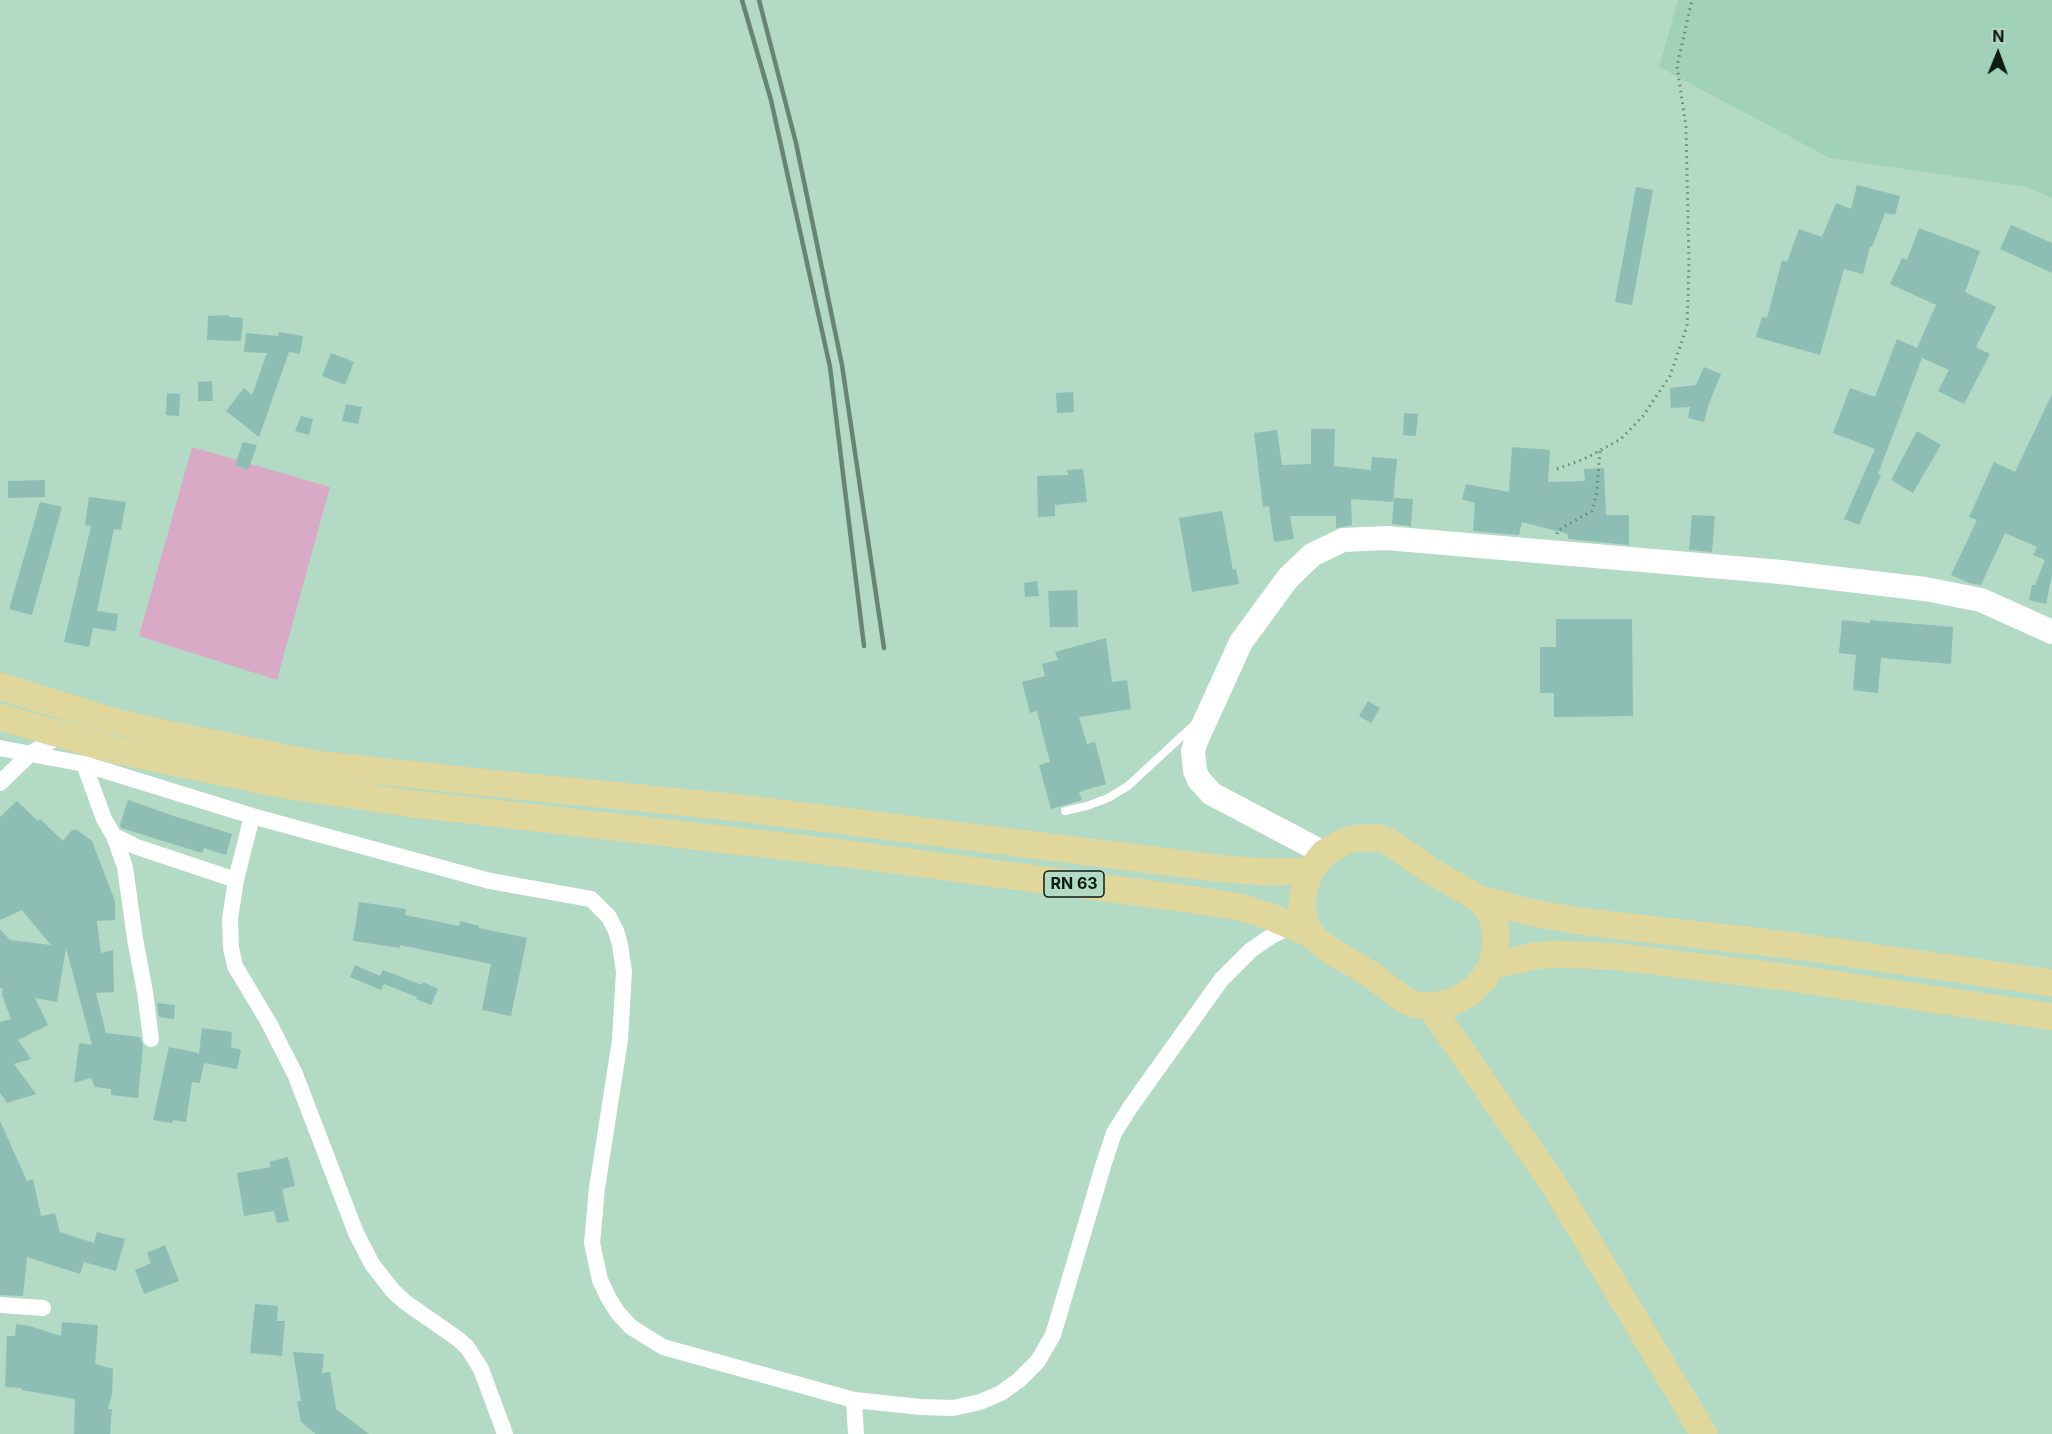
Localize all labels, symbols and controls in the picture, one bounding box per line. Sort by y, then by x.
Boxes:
north arrow [1968,24,2028,84]
text: N [1992,26,2005,46]
road number: RN 63 [1044,871,1104,897]

